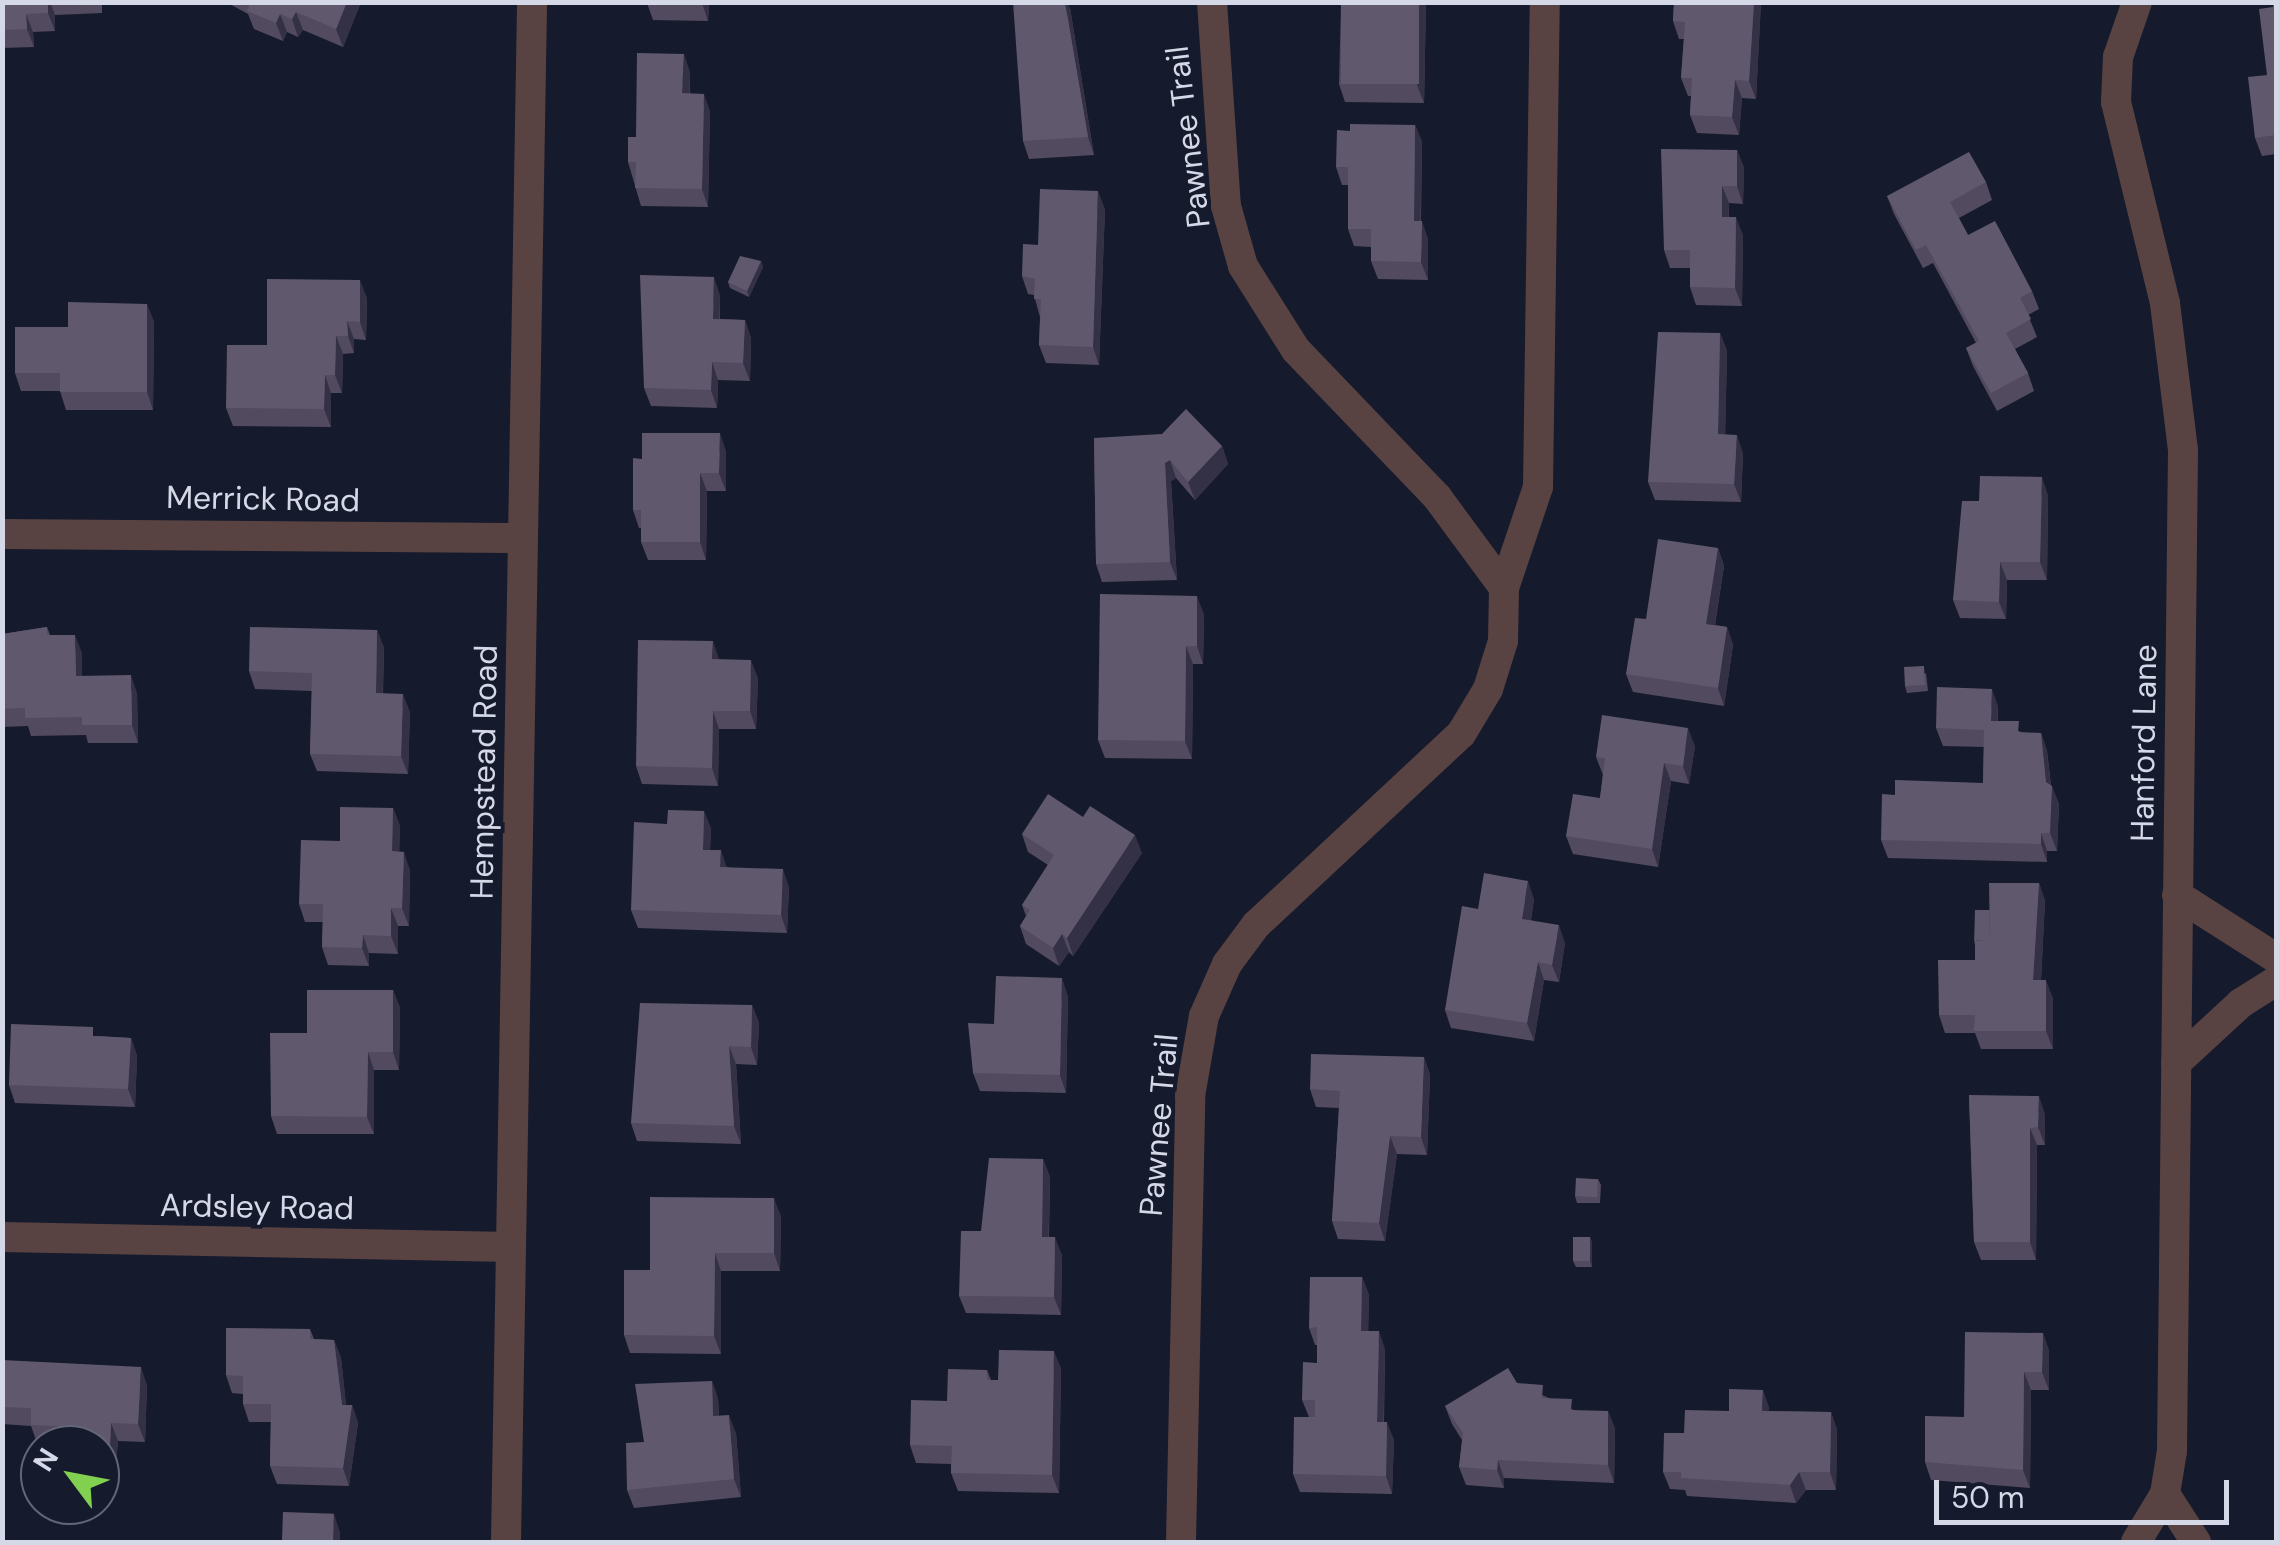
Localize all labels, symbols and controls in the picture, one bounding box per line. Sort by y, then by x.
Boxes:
street label: Pawnee Trail [1158,44,1218,230]
street label: Merrick Road [166,478,360,520]
street label: Hempstead Road [463,644,505,900]
street label: Hanford Lane [2123,644,2165,842]
street label: Pawnee Trail [1132,1032,1186,1218]
street label: Ardsley Road [160,1186,354,1228]
north arrow [20,1425,120,1525]
text: N [25,1441,67,1478]
scale bar [1939,1460,2234,1522]
text: 50 m [1951,1478,2025,1517]

